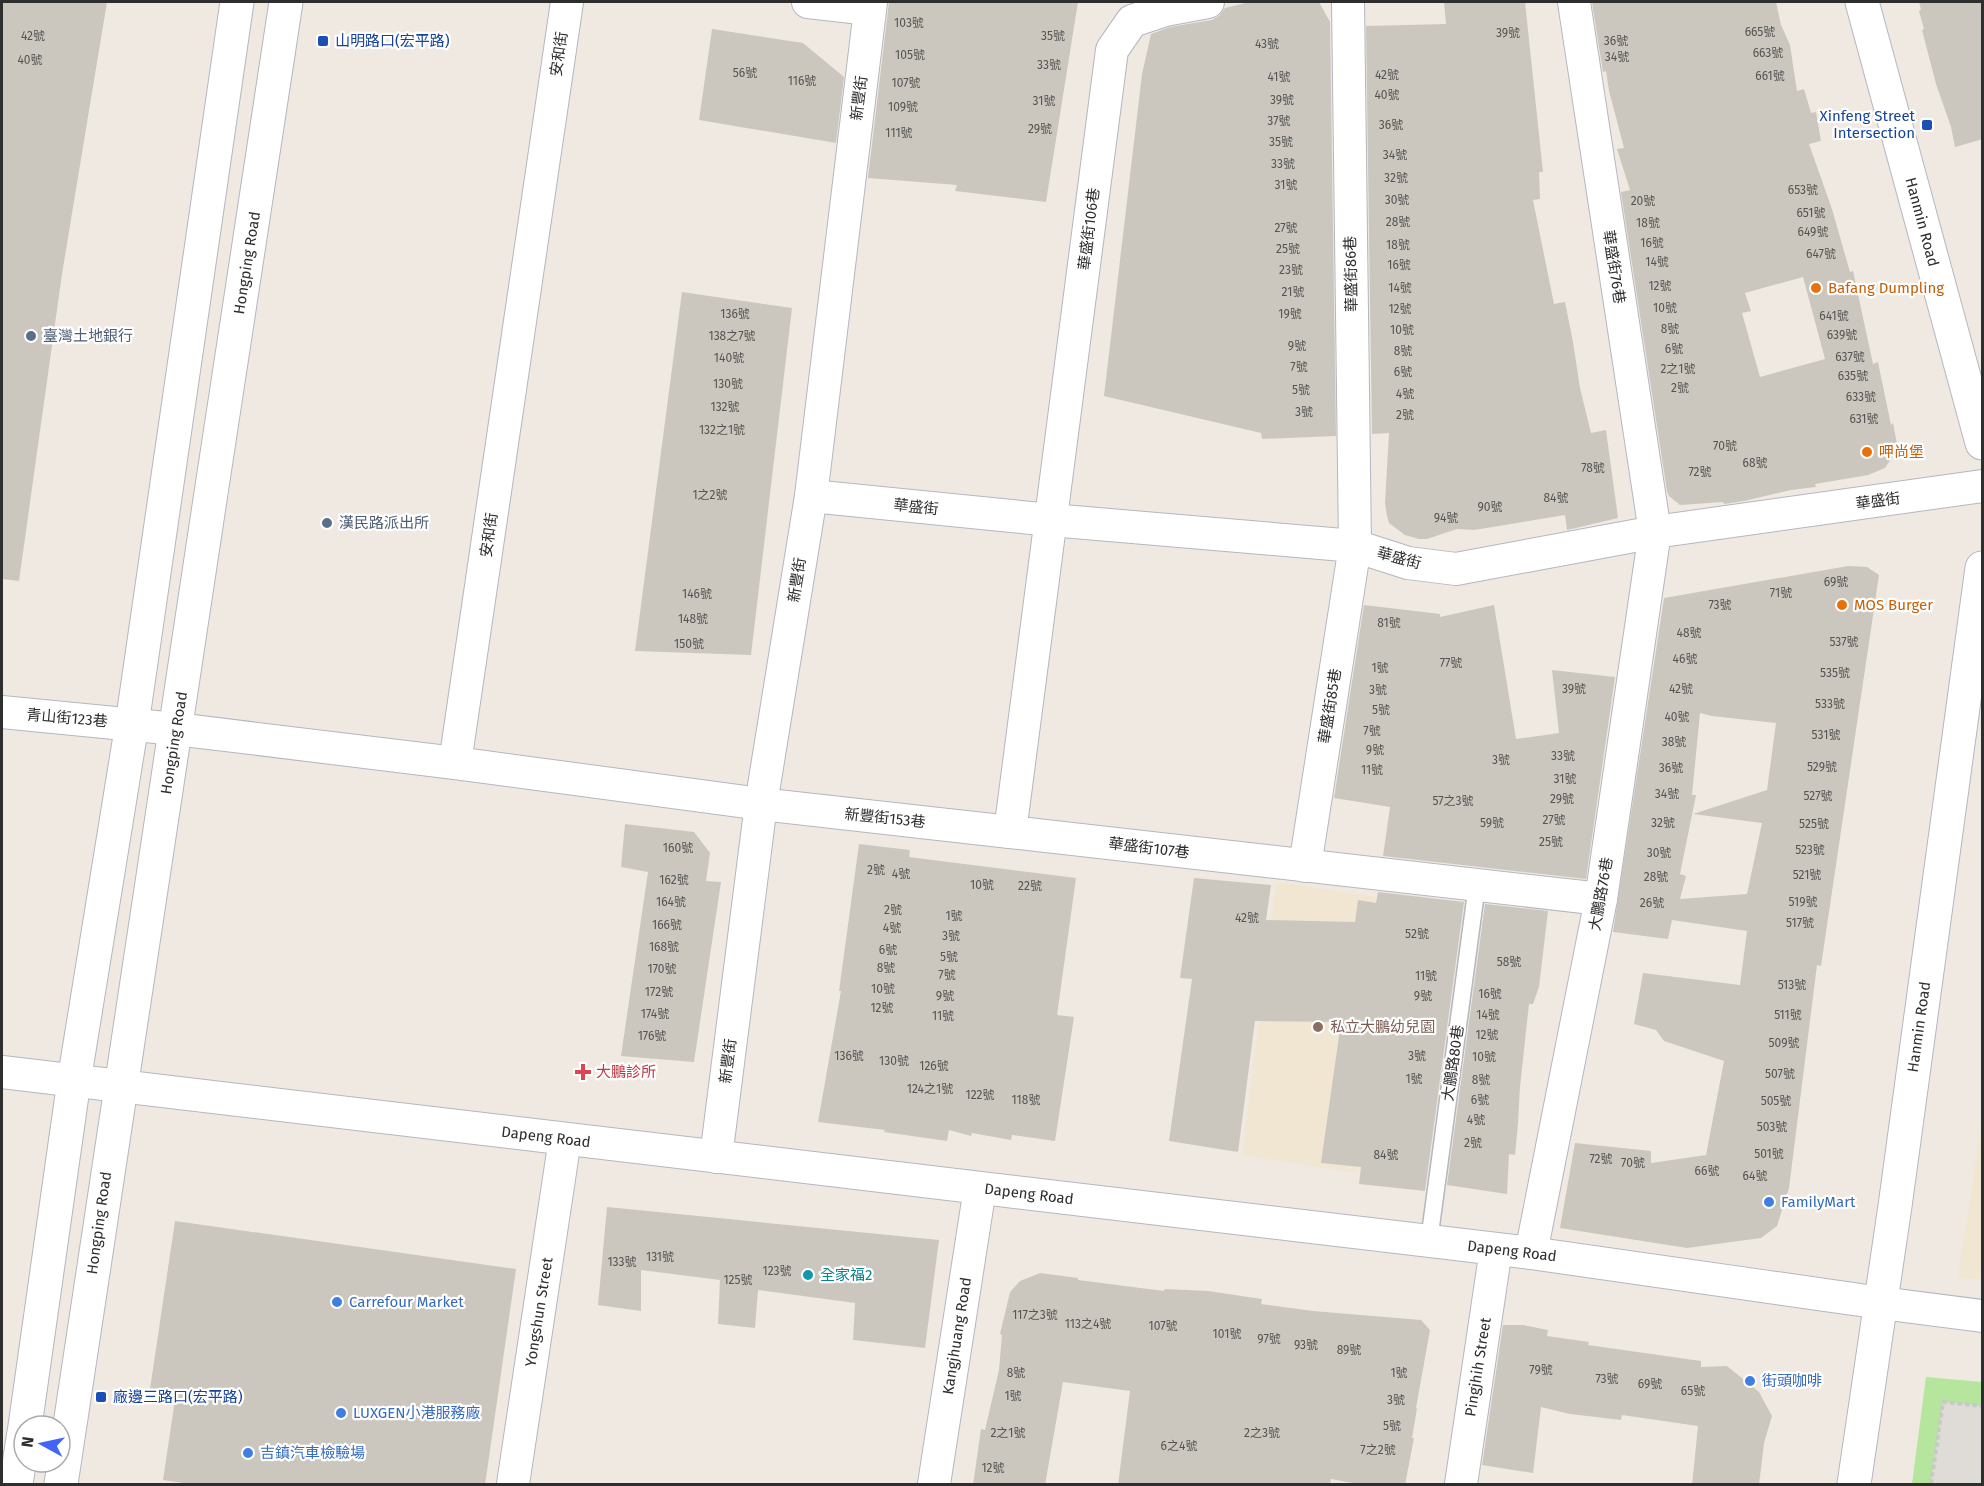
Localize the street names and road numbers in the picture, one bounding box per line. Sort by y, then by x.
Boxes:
street label: 安和街 [547,30,571,78]
street label: 新豐街 [847,75,871,121]
street label: Hanmin Road [1901,175,1943,269]
street label: 華盛街106巷 [1075,187,1103,271]
street label: Hongping Road [230,210,264,316]
street label: 華盛街76巷 [1599,229,1629,305]
street label: 華盛街86巷 [1341,236,1361,312]
street label: 華盛街 [1854,489,1902,513]
street label: 華盛街 [893,496,939,518]
street label: 安和街 [477,511,501,559]
street label: 華盛街 [1375,543,1423,573]
street label: 新豐街 [785,556,809,604]
street label: 華盛街85巷 [1315,667,1345,745]
street label: Hongping Road [157,690,191,796]
street label: 青山街123巷 [26,705,108,731]
street label: 新豐街153巷 [844,805,926,831]
street label: 華盛街107巷 [1108,834,1190,862]
street label: 大鵬路76巷 [1586,856,1616,932]
street label: Hanmin Road [1904,980,1934,1074]
street label: 大鵬路80巷 [1439,1024,1467,1102]
street label: 新豐街 [716,1038,740,1084]
street label: Dapeng Road [500,1123,592,1151]
street label: Hongping Road [83,1170,115,1276]
street label: Dapeng Road [983,1180,1075,1208]
street label: Dapeng Road [1466,1237,1558,1265]
street label: Yongshun Street [521,1255,557,1368]
street label: Kangjhuang Road [939,1276,975,1396]
street label: Pingjhih Street [1461,1316,1495,1418]

